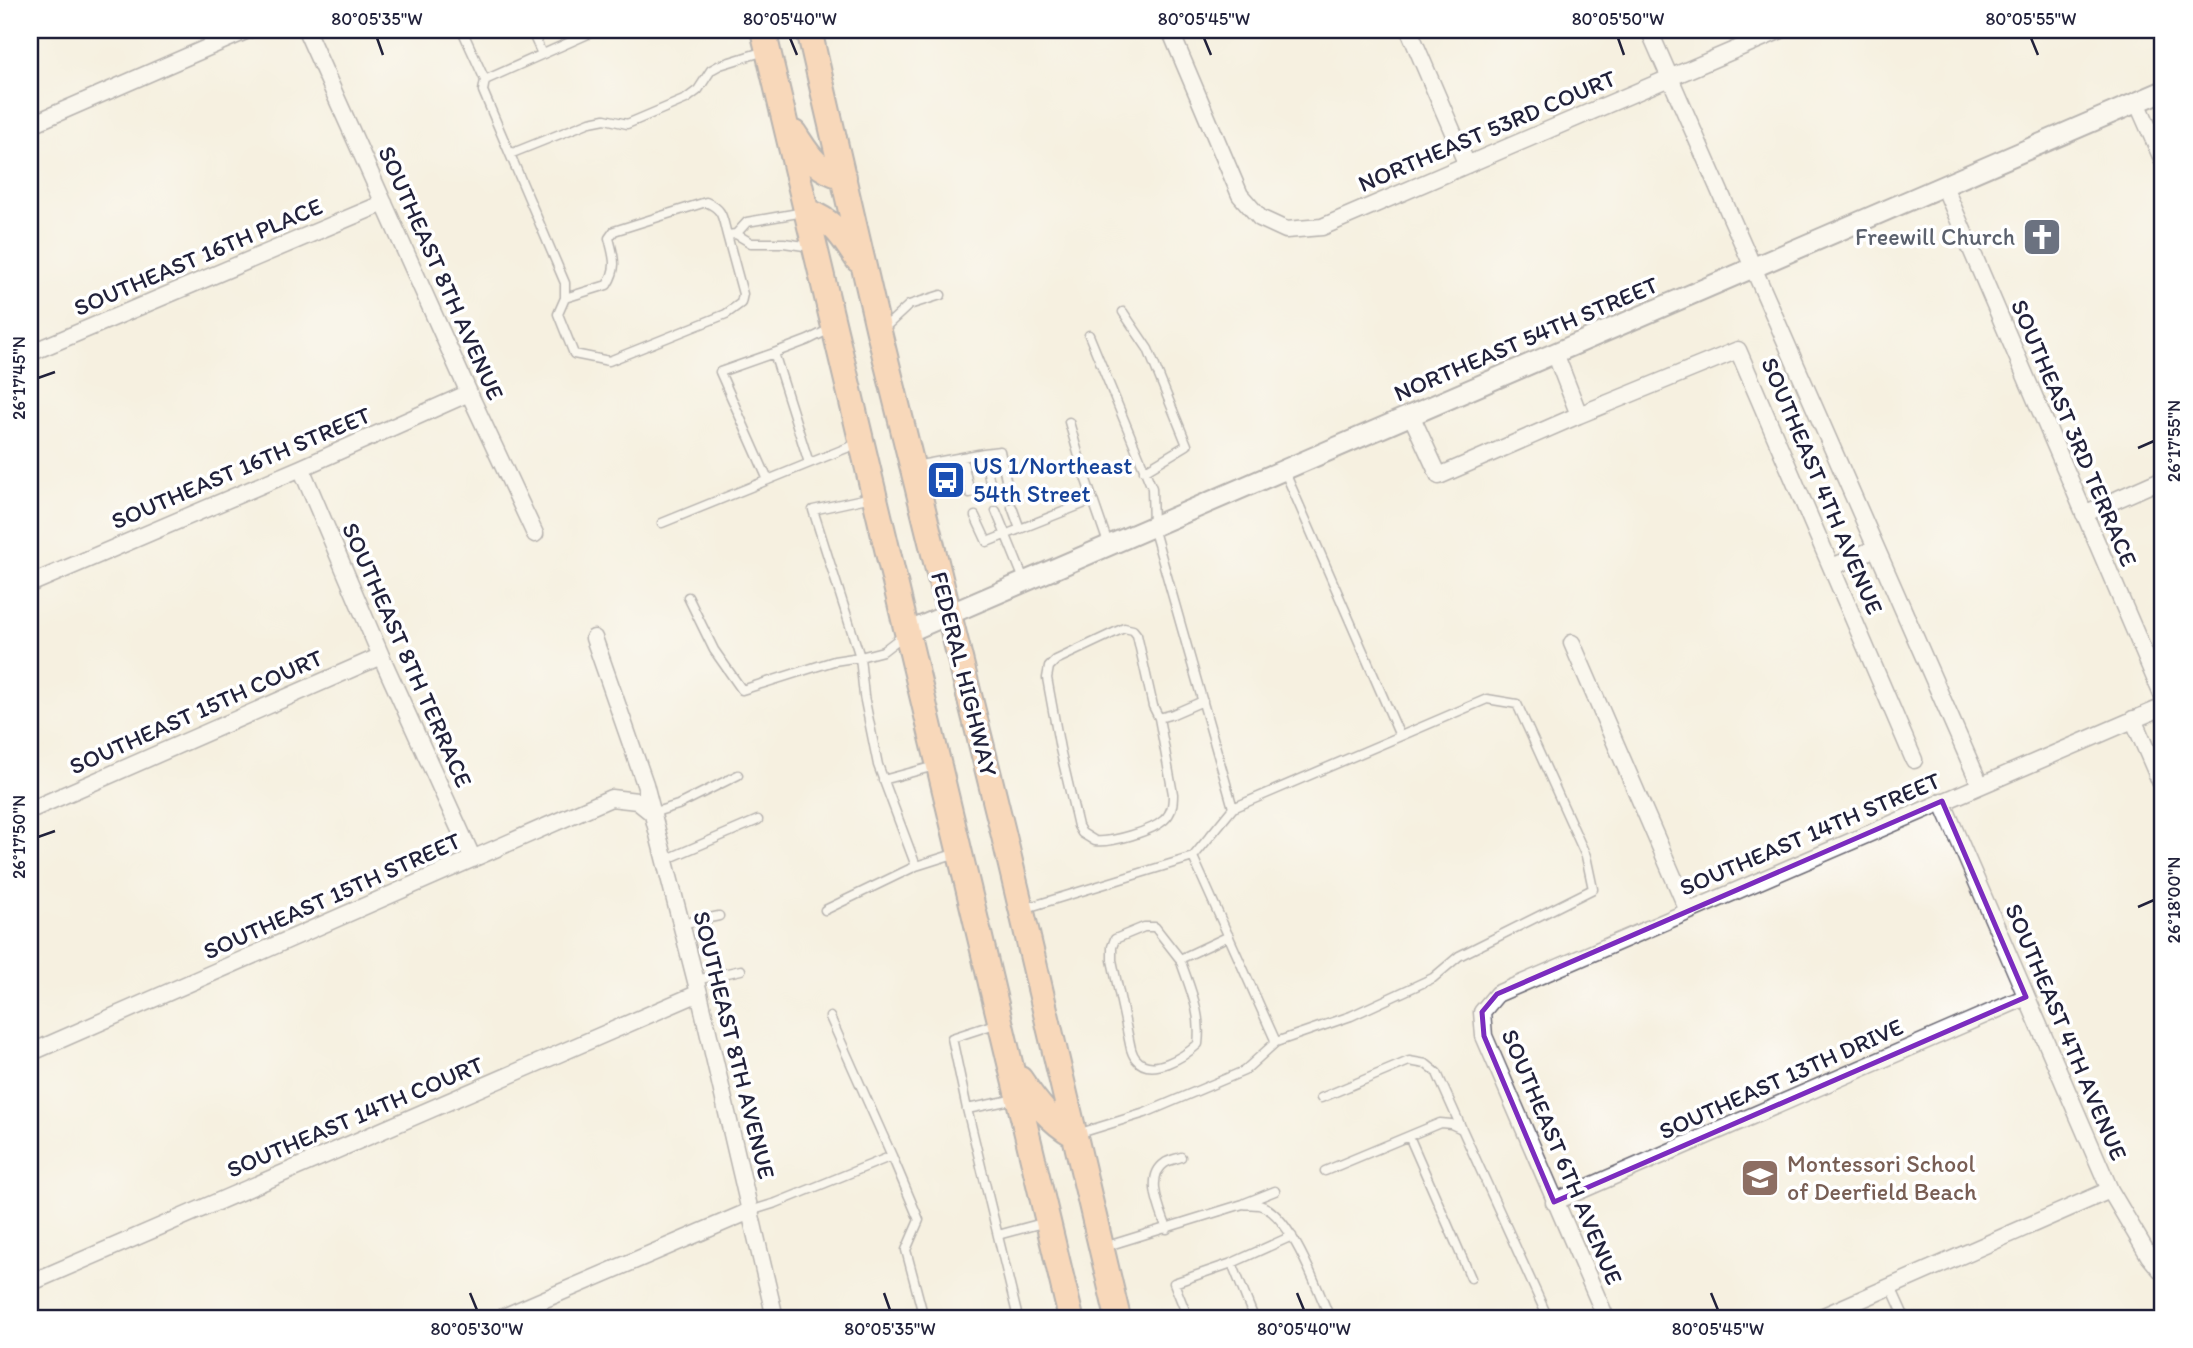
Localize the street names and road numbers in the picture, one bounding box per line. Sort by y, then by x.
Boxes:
street label: NORTHEAST 53RD COURT [1354,63,1621,198]
street label: SOUTHEAST 8TH AVENUE [372,141,511,404]
street label: SOUTHEAST 16TH PLACE [69,191,326,322]
street label: NORTHEAST 54TH STREET [1389,269,1663,407]
street label: SOUTHEAST 3RD TERRACE [2005,295,2144,571]
street label: SOUTHEAST 4TH AVENUE [1755,353,1890,619]
street label: SOUTHEAST 16TH STREET [107,400,375,535]
street label: SOUTHEAST 8TH TERRACE [336,518,479,792]
street label: FEDERAL HIGHWAY [925,568,1004,780]
street label: SOUTHEAST 15TH COURT [65,642,327,781]
street label: SOUTHEAST 14TH STREET [1675,765,1945,902]
street label: SOUTHEAST 15TH STREET [199,825,465,965]
street label: SOUTHEAST 4TH AVENUE [1999,899,2134,1165]
street label: SOUTHEAST 8TH AVENUE [687,908,782,1182]
street label: SOUTHEAST 13TH DRIVE [1654,1012,1907,1145]
street label: SOUTHEAST 6TH AVENUE [1496,1025,1629,1289]
street label: SOUTHEAST 14TH COURT [222,1049,488,1184]

